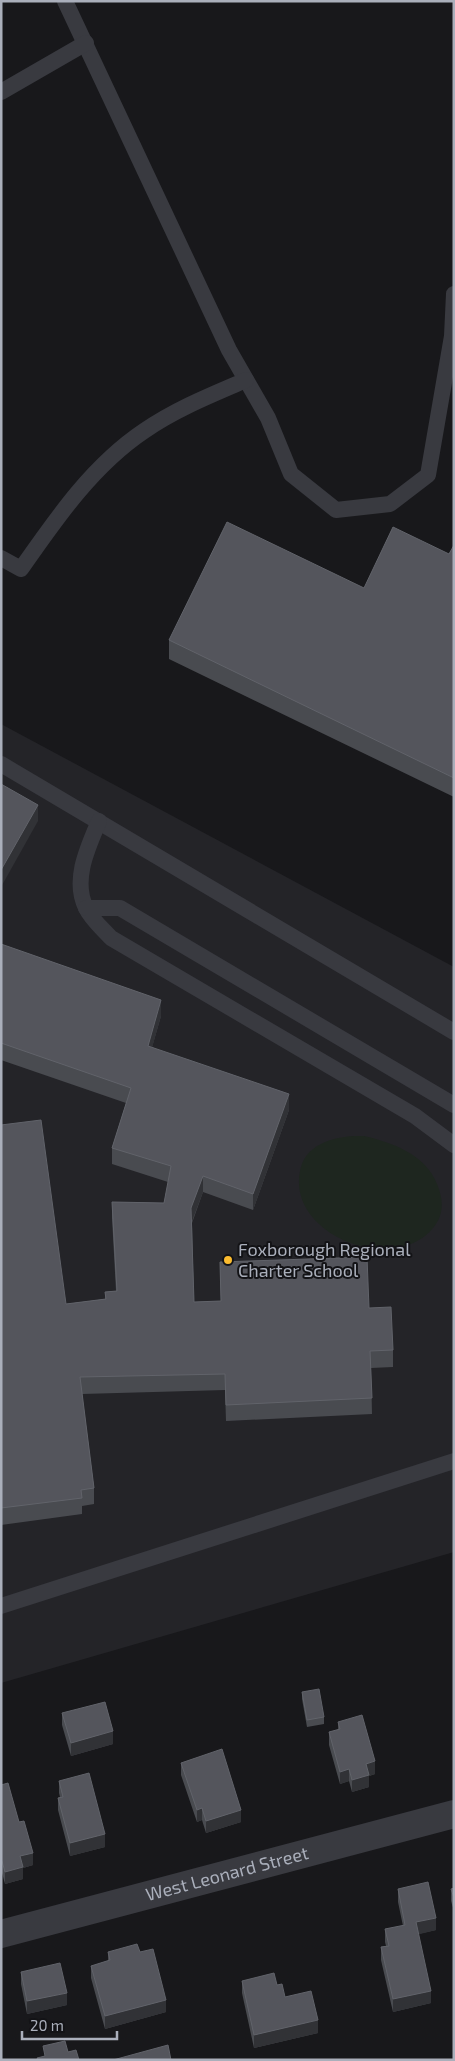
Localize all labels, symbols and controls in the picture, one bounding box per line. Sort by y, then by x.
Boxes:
place label: Foxborough Regional Charter School [238,1238,411,1281]
marker: Foxborough Regional Charter School [222,1254,234,1266]
street label: West Leonard Street [143,1841,311,1905]
scale bar [22,2008,118,2040]
text: 20 m [30,2016,64,2034]

